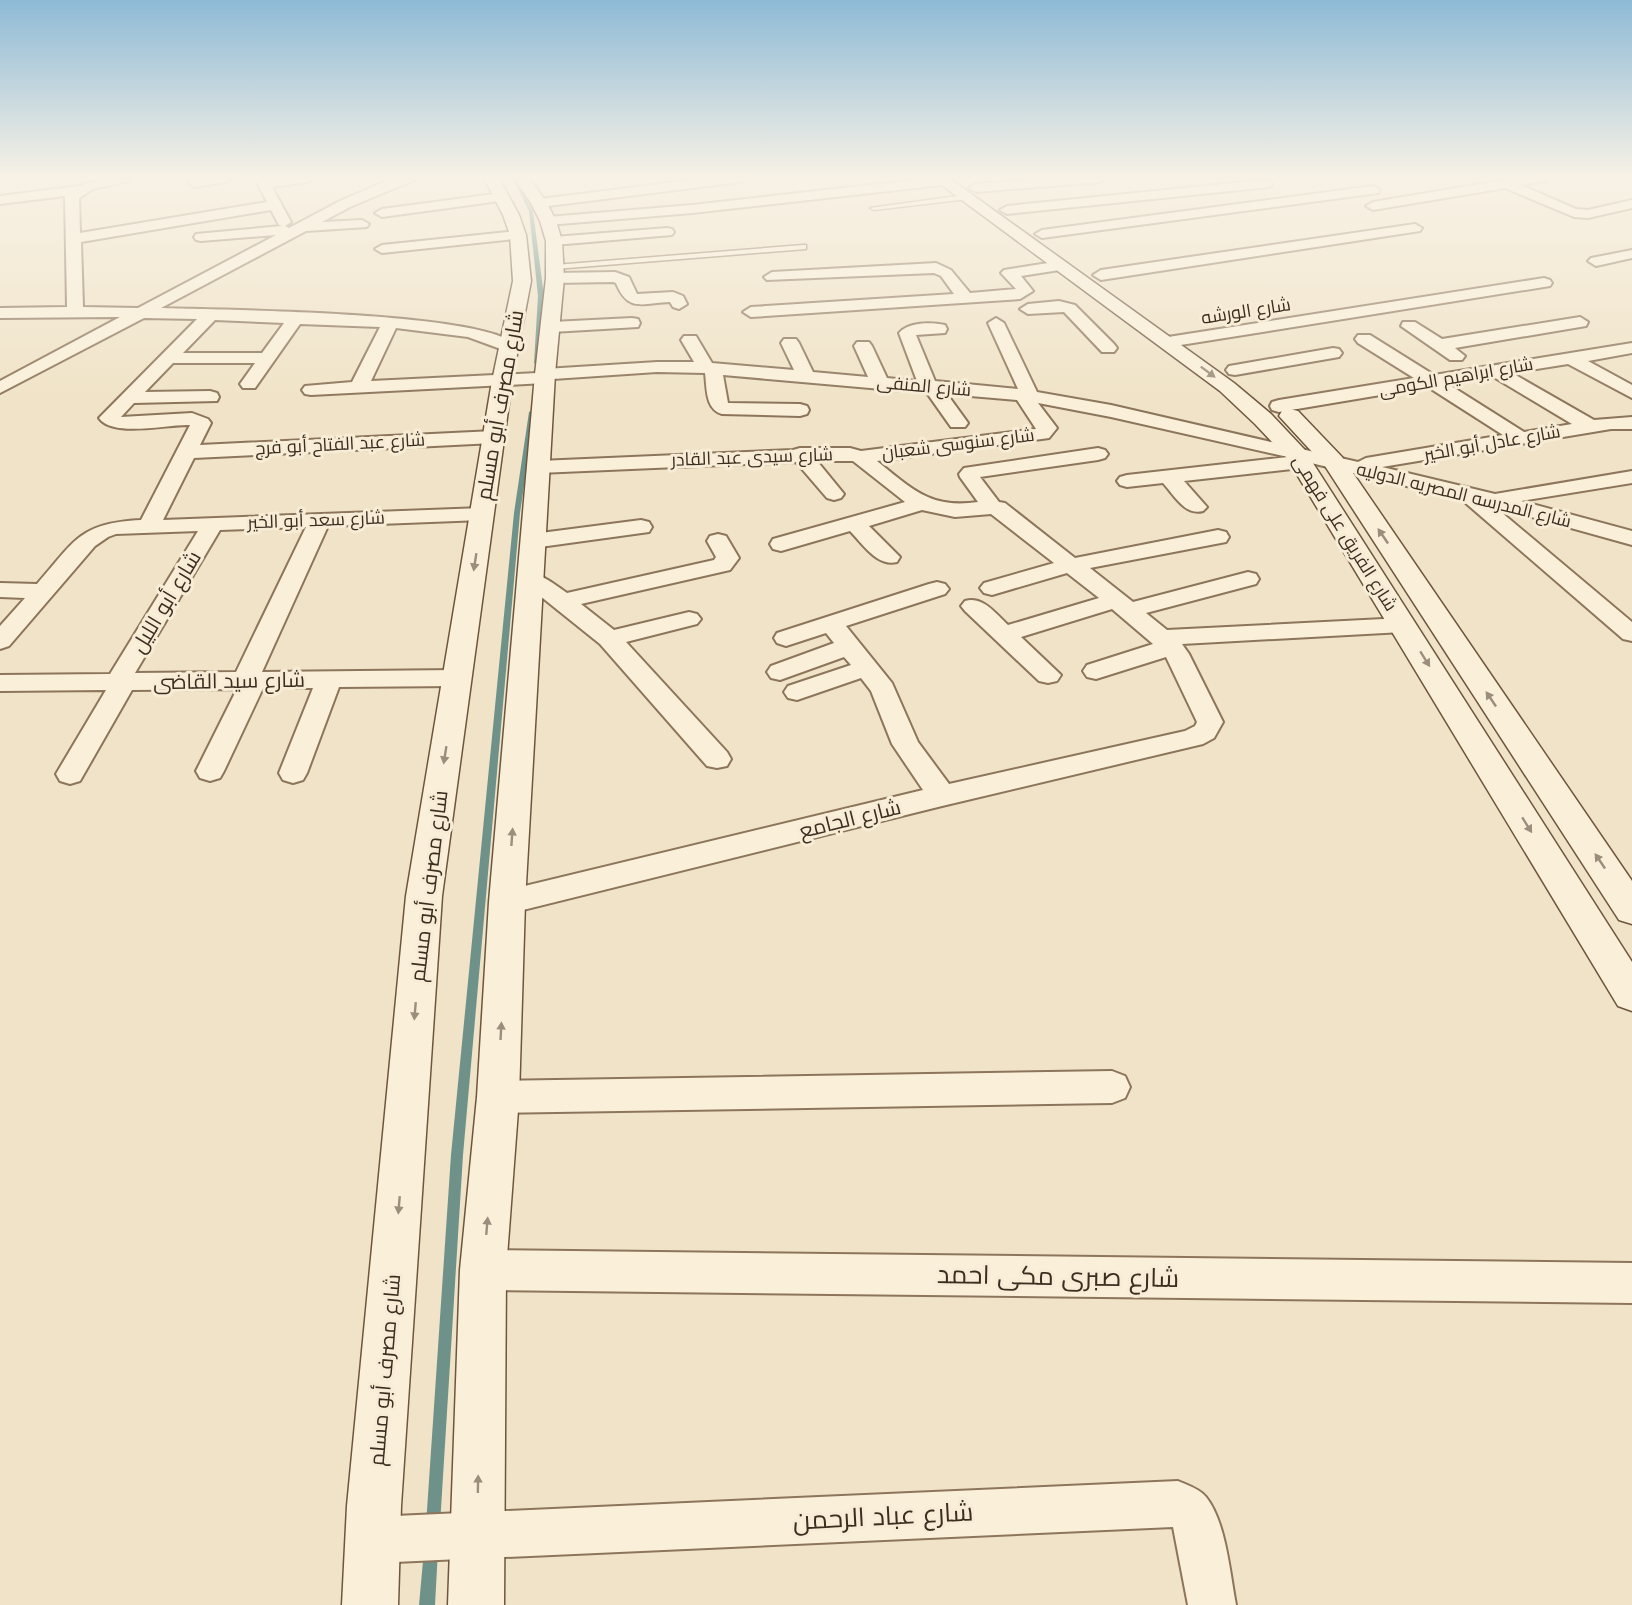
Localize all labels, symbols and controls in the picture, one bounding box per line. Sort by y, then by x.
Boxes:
street label: شارع الورشه [1200,293,1292,330]
street label: شارع مصرف أبو مسلم [470,308,531,502]
street label: شارع ابراهيم الكومى [1377,353,1535,402]
one-way arrow [1200,366,1215,378]
street label: شارع المنفى [876,371,972,402]
street label: شارع عادل أبو الخير [1421,420,1562,467]
street label: شارع سنوسى شعبان [880,424,1036,465]
street label: شارع عبد الفتاح أبو فرج [254,429,426,460]
street label: شارع سيدى عبد القادر [670,443,833,472]
street label: شارع الفريق على فهمى [1287,451,1402,616]
street label: شارع المدرسه المصريه الدوليه [1354,458,1574,533]
street label: شارع سعد أبو الخير [246,507,385,534]
one-way arrow [1377,529,1389,545]
street label: شارع أبو الليل [125,546,208,658]
one-way arrow [470,553,479,572]
one-way arrow [1419,651,1430,667]
street label: شارع سيد القاضى [153,667,305,696]
one-way arrow [1486,690,1497,707]
one-way arrow [441,746,450,765]
street label: شارع مصرف أبو مسلم [404,789,455,983]
street label: شارع الجامع [797,794,904,845]
one-way arrow [1522,817,1533,833]
one-way arrow [507,827,517,846]
one-way arrow [1594,853,1605,869]
one-way arrow [410,1001,419,1020]
one-way arrow [496,1022,505,1041]
one-way arrow [394,1196,404,1215]
one-way arrow [482,1216,492,1235]
street label: شارع صبرى مكى احمد [936,1258,1180,1295]
street label: شارع مصرف أبو مسلم [364,1273,407,1467]
one-way arrow [473,1474,483,1493]
street label: شارع عباد الرحمن [792,1495,974,1538]

